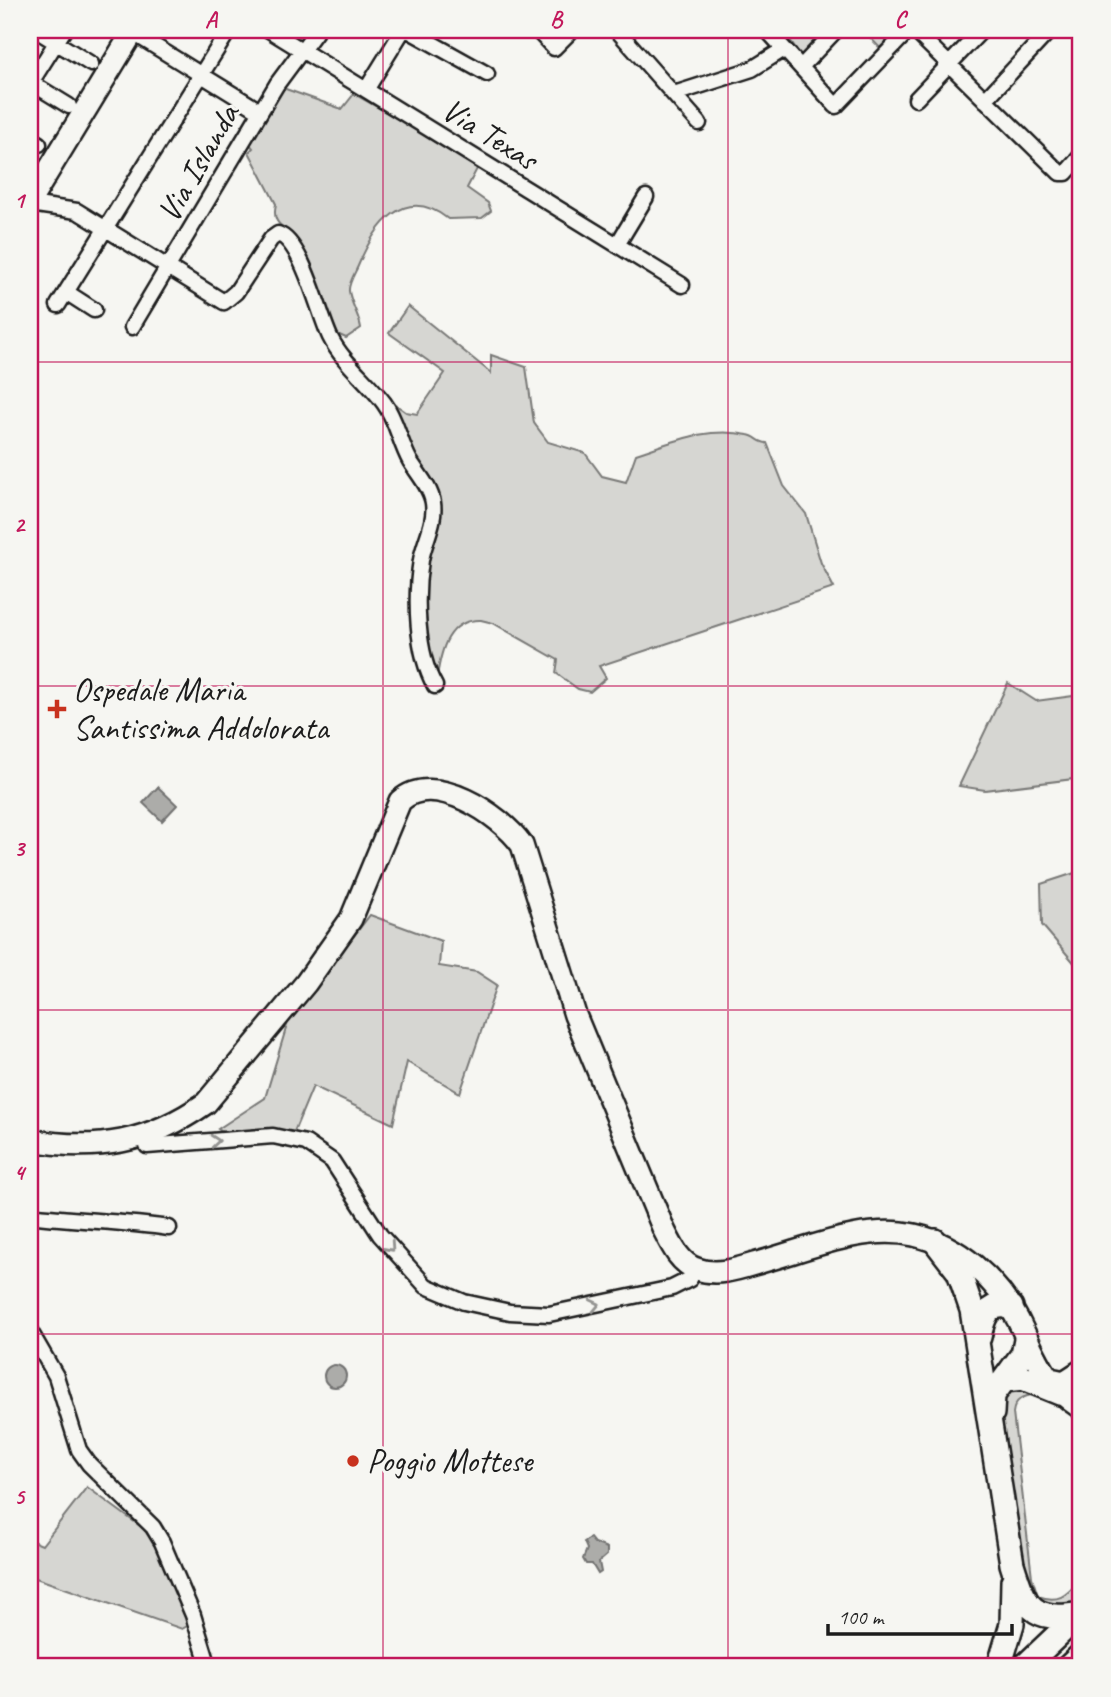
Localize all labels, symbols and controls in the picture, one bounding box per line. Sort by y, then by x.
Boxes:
text: A [205,5,219,34]
text: B [550,5,564,34]
text: C [895,5,909,34]
street label: Via Texas [434,88,548,181]
street label: Via Islanda [148,94,250,229]
text: 1 [14,186,27,215]
text: 2 [14,510,27,539]
place label: Ospedale Maria Santissima Addolorata [73,669,330,749]
marker: Ospedale Maria Santissima Addolorata [47,699,67,719]
text: 3 [14,834,27,863]
one-way arrow [210,1134,221,1149]
text: 4 [14,1158,27,1187]
one-way arrow [382,1239,394,1252]
one-way arrow [589,1299,601,1314]
place label: Poggio Mottese [367,1440,534,1482]
marker: Poggio Mottese [345,1453,361,1469]
text: 5 [14,1482,26,1511]
scale bar [828,1592,1011,1636]
text: 100 m [838,1604,885,1630]

